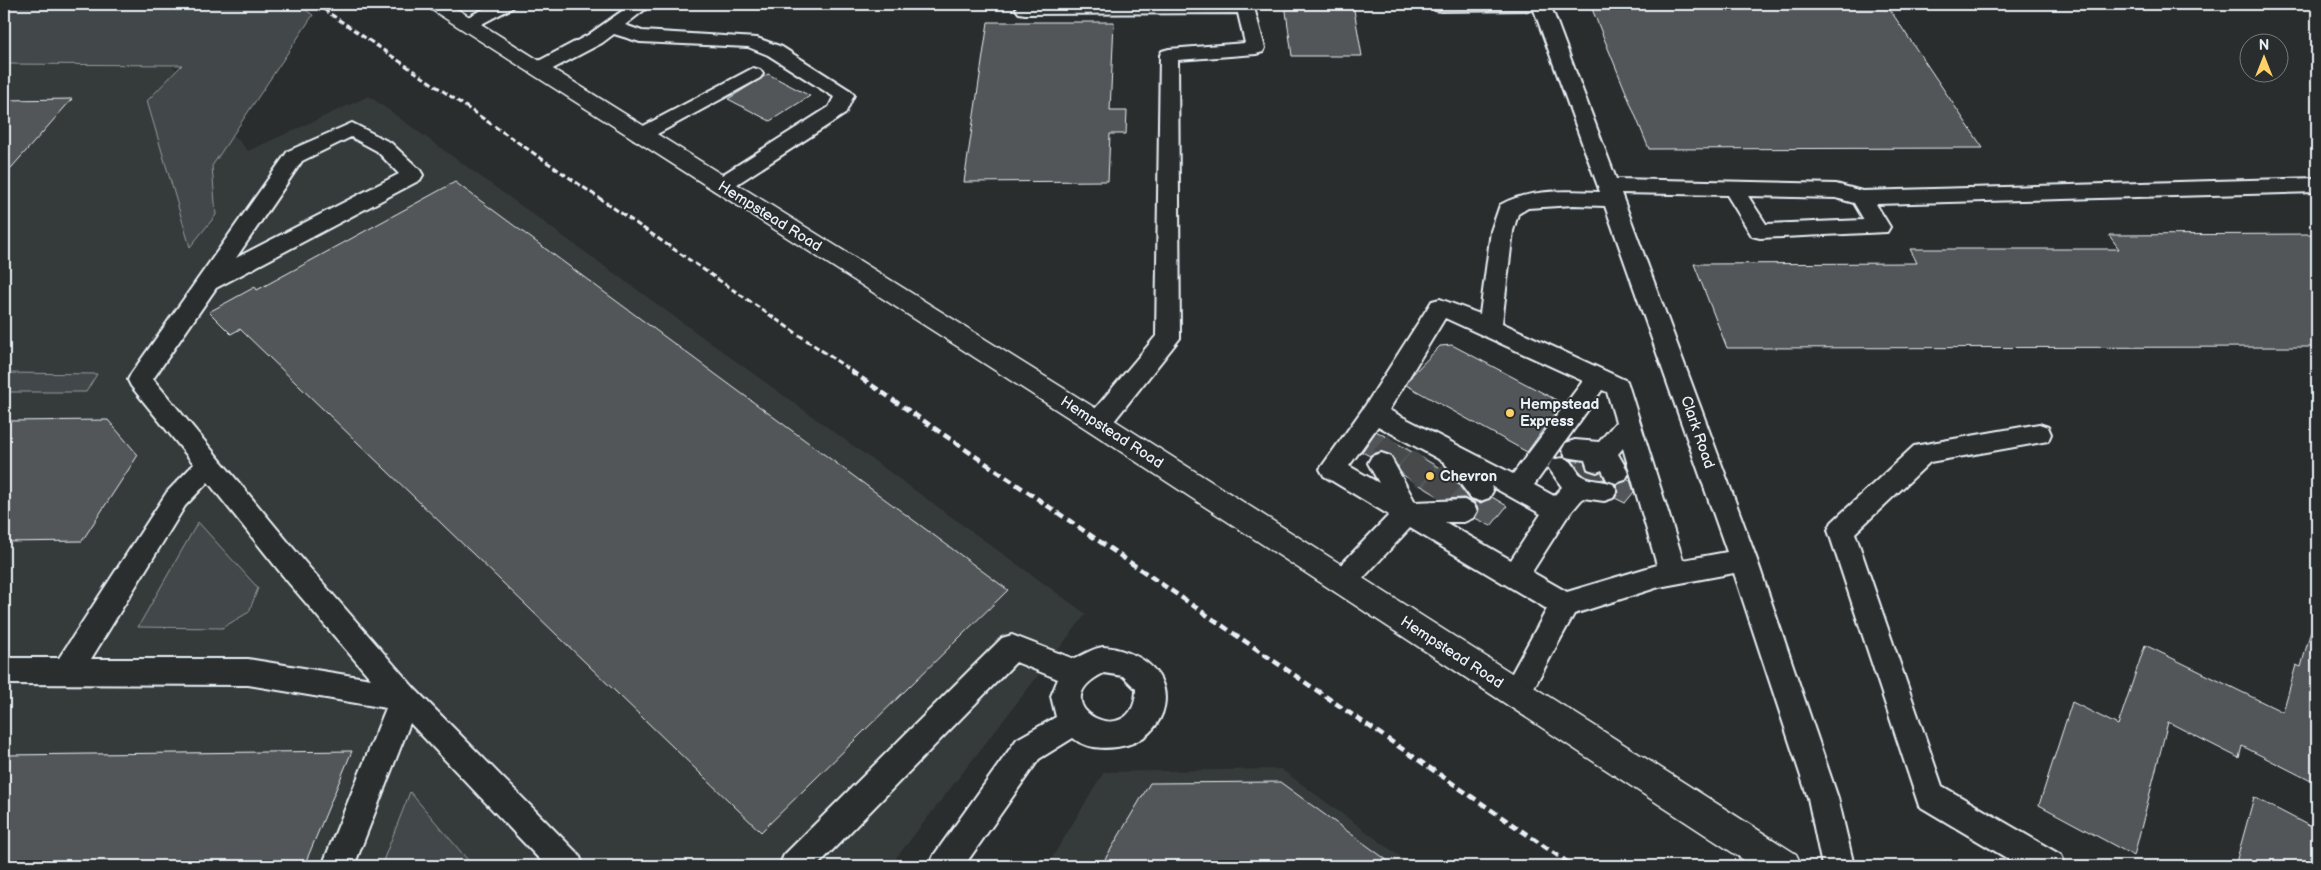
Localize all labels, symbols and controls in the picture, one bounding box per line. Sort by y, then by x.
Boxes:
north arrow [2238,32,2288,82]
text: N [2259,37,2269,54]
street label: Hempstead Road [714,177,825,256]
street label: Hempstead Road [1057,392,1167,473]
street label: Clark Road [1676,393,1719,471]
place label: Hempstead Express [1520,395,1599,431]
marker: Hempstead Express [1504,407,1516,419]
place label: Chevron [1440,467,1497,486]
marker: Chevron [1424,470,1436,482]
street label: Hempstead Road [1397,612,1507,693]

